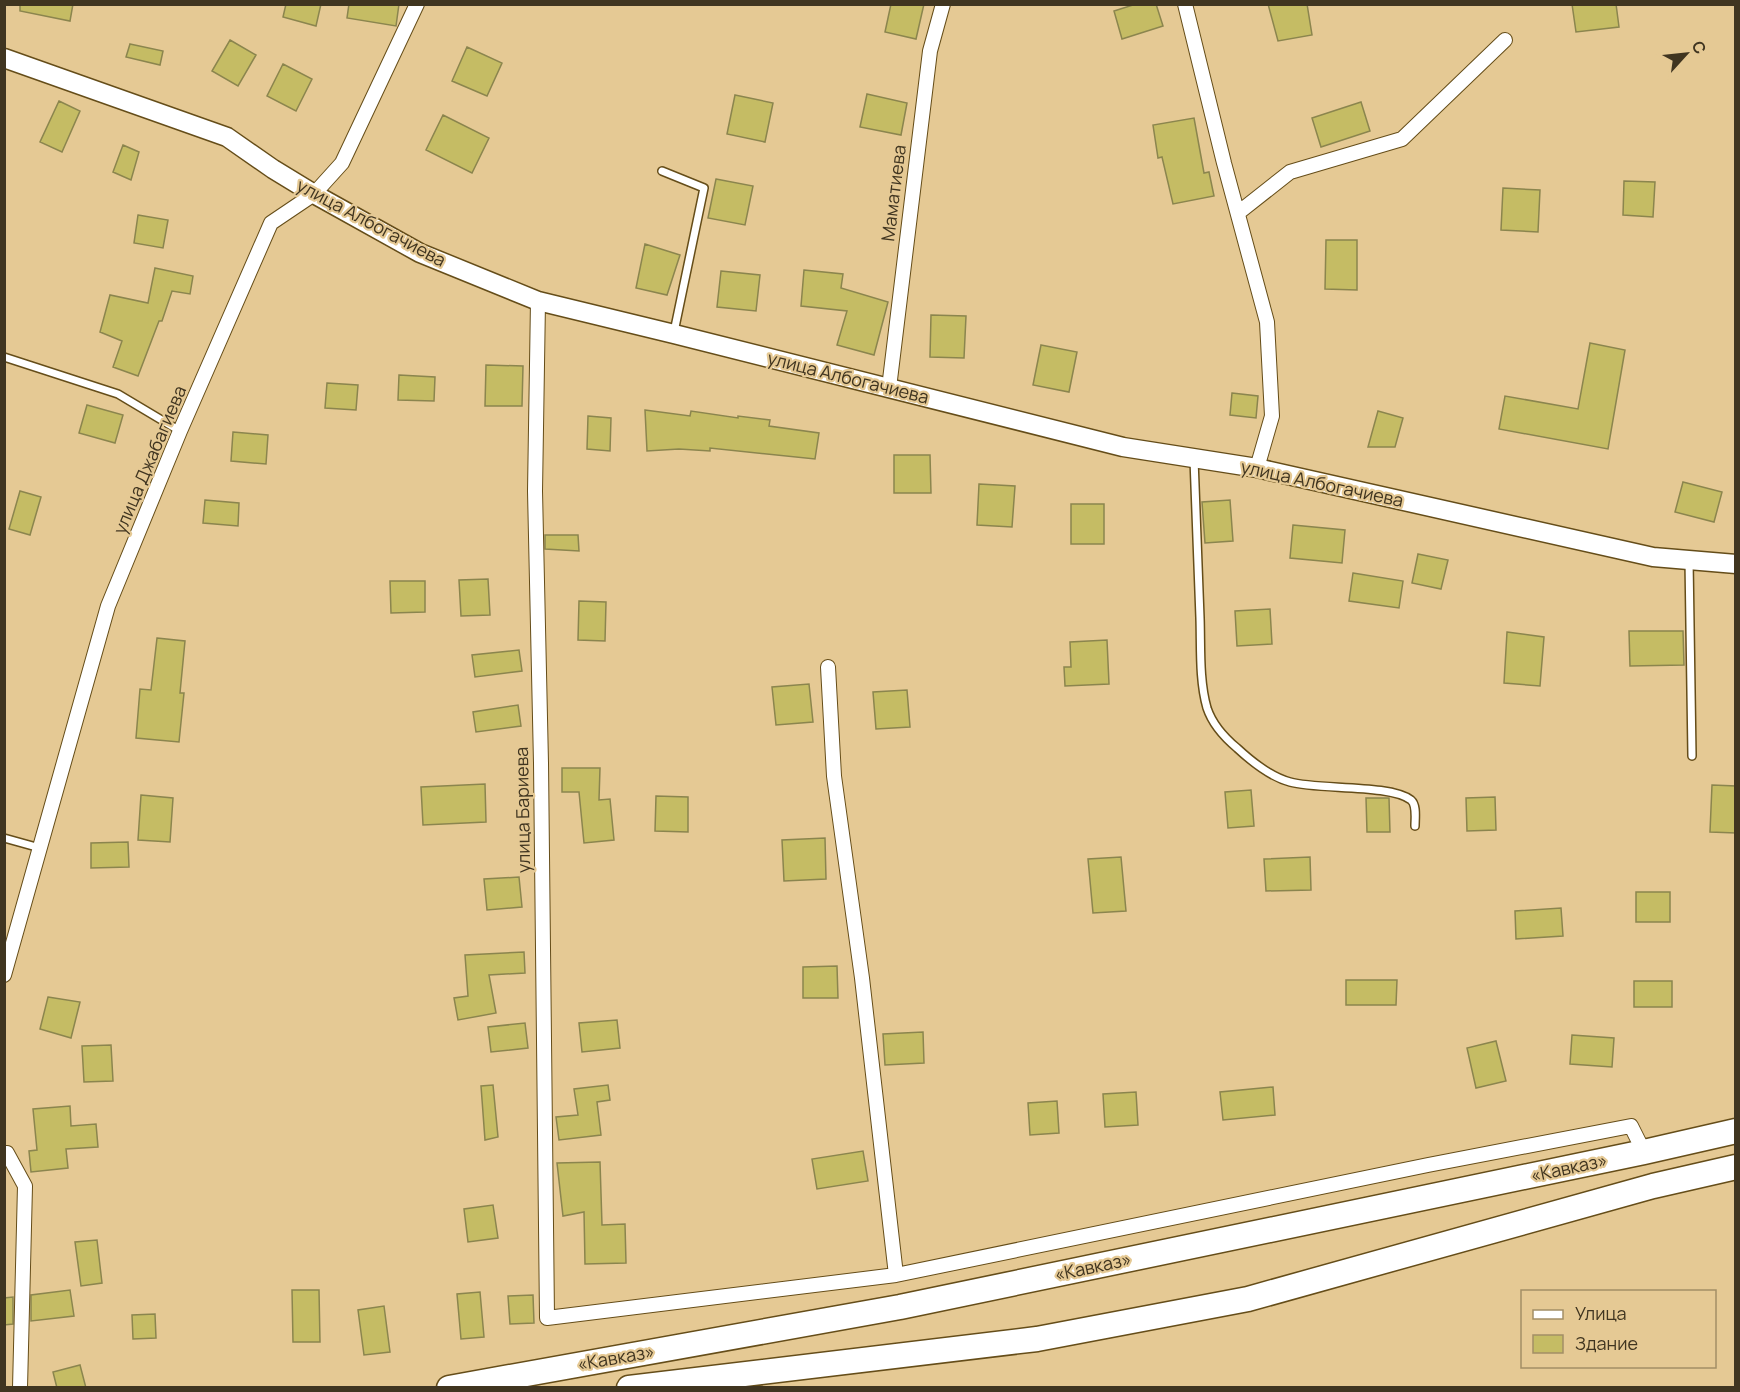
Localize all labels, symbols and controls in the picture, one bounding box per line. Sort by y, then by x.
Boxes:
north arrow [1656,24,1716,84]
text: С [1687,37,1712,58]
street label: Маматиева [875,143,911,243]
street label: улица Албогачиева [293,173,450,272]
street label: улица Албогачиева [765,345,931,409]
street label: улица Джабагиева [107,382,191,538]
street label: улица Албогачиева [1239,454,1406,512]
street label: улица Бариева [509,747,535,873]
street label: «Кавказ» [1528,1147,1609,1187]
street label: «Кавказ» [1052,1246,1133,1286]
legend [1521,1290,1716,1368]
text: Улица [1575,1301,1627,1325]
text: Здание [1575,1331,1638,1355]
street label: «Кавказ» [576,1338,656,1376]

